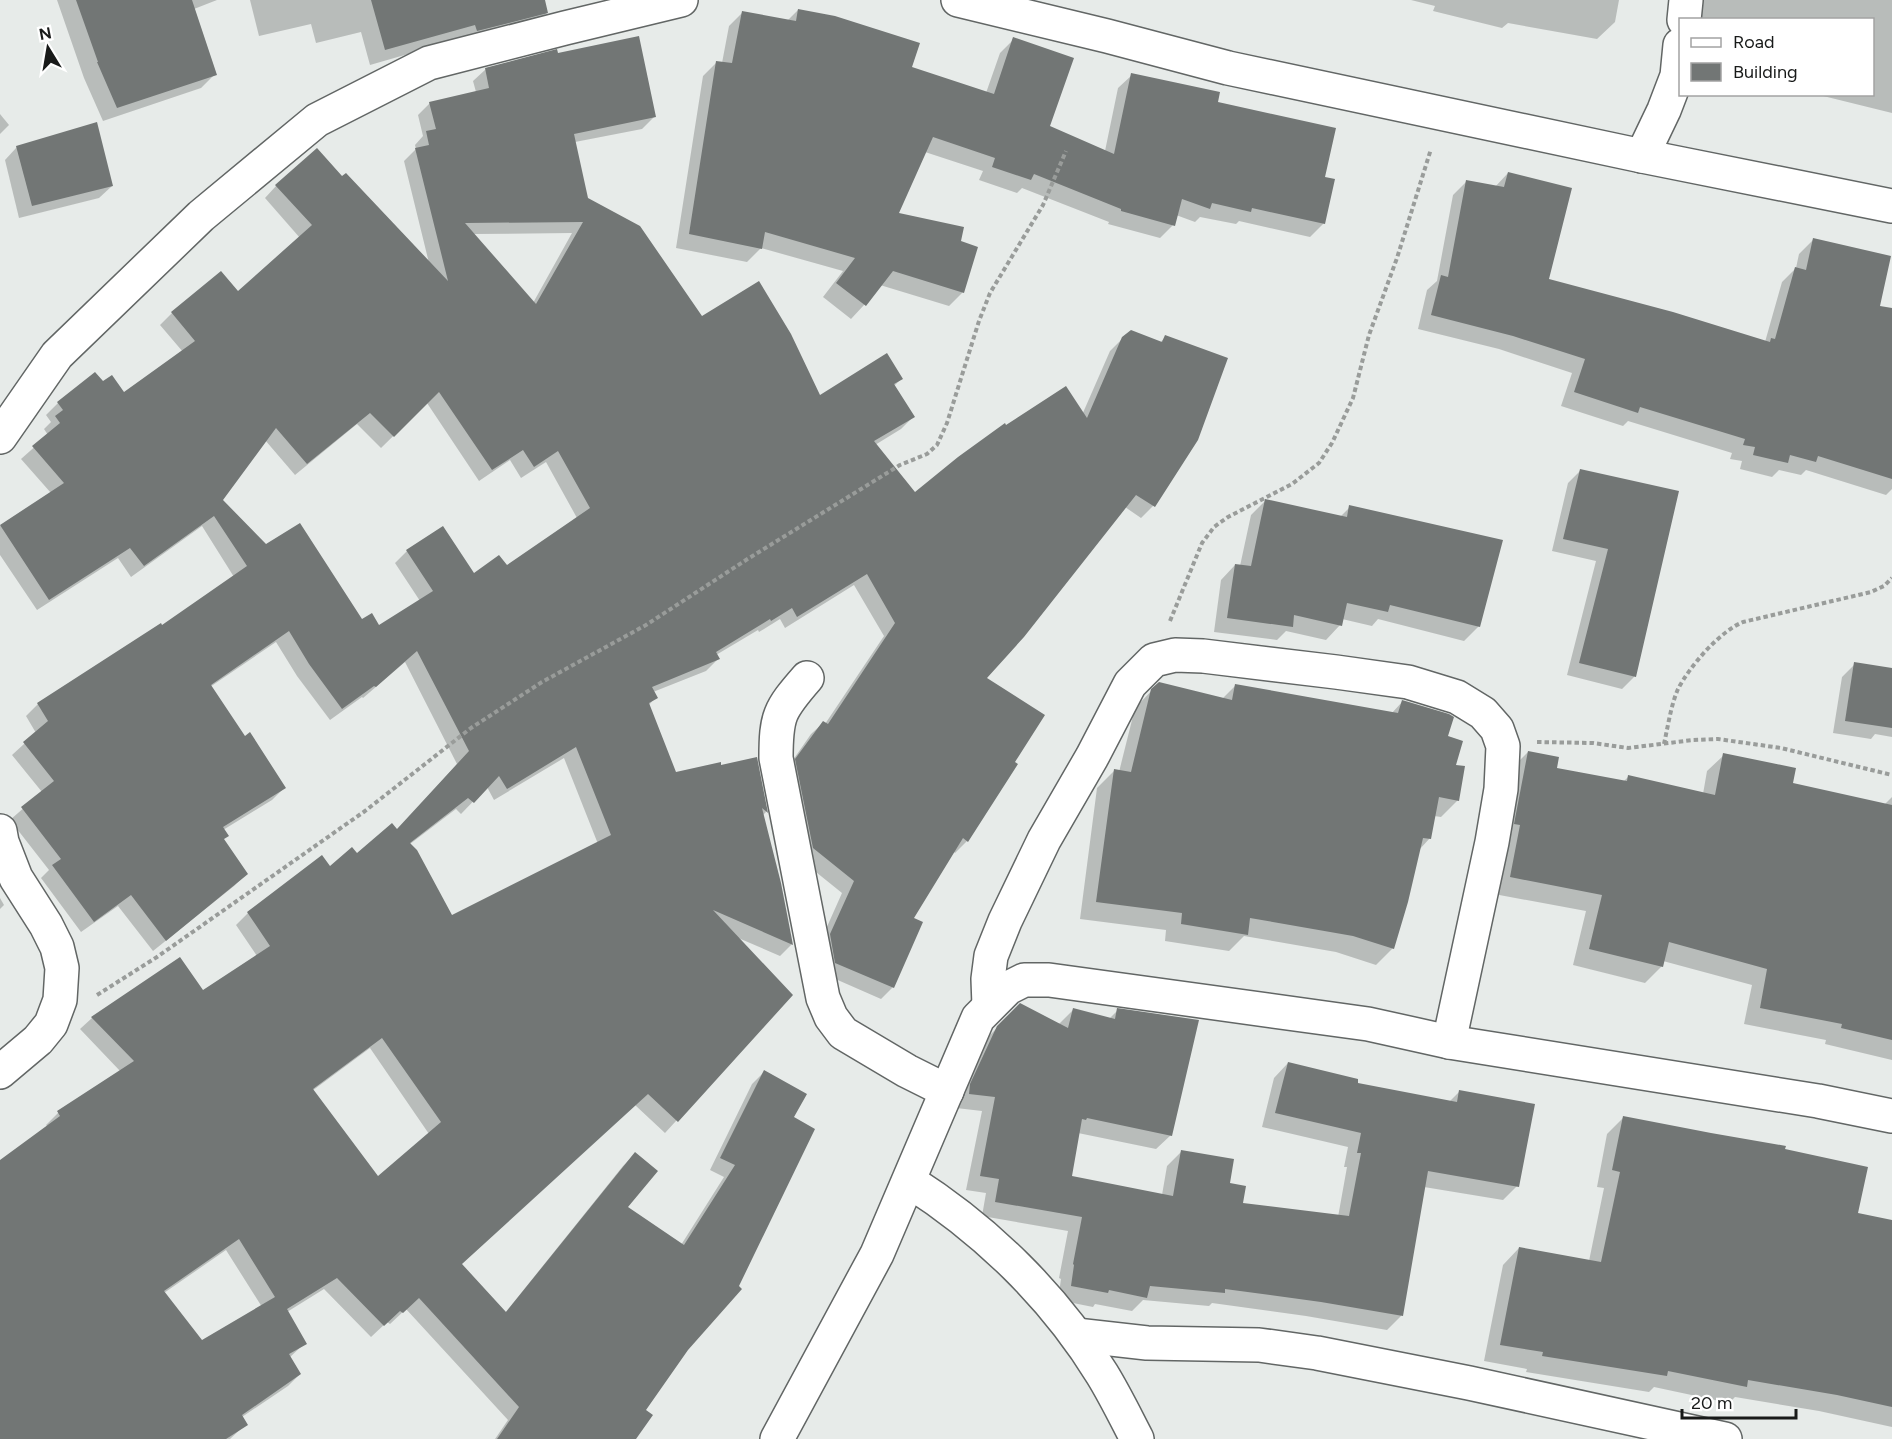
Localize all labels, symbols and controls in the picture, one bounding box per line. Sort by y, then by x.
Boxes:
north arrow [18,18,78,78]
legend [1679,18,1874,96]
text: N [37,23,53,44]
text: Road [1733,31,1774,53]
text: Building [1733,61,1798,83]
scale bar [1682,1382,1796,1420]
text: 20 m [1691,1392,1732,1414]

